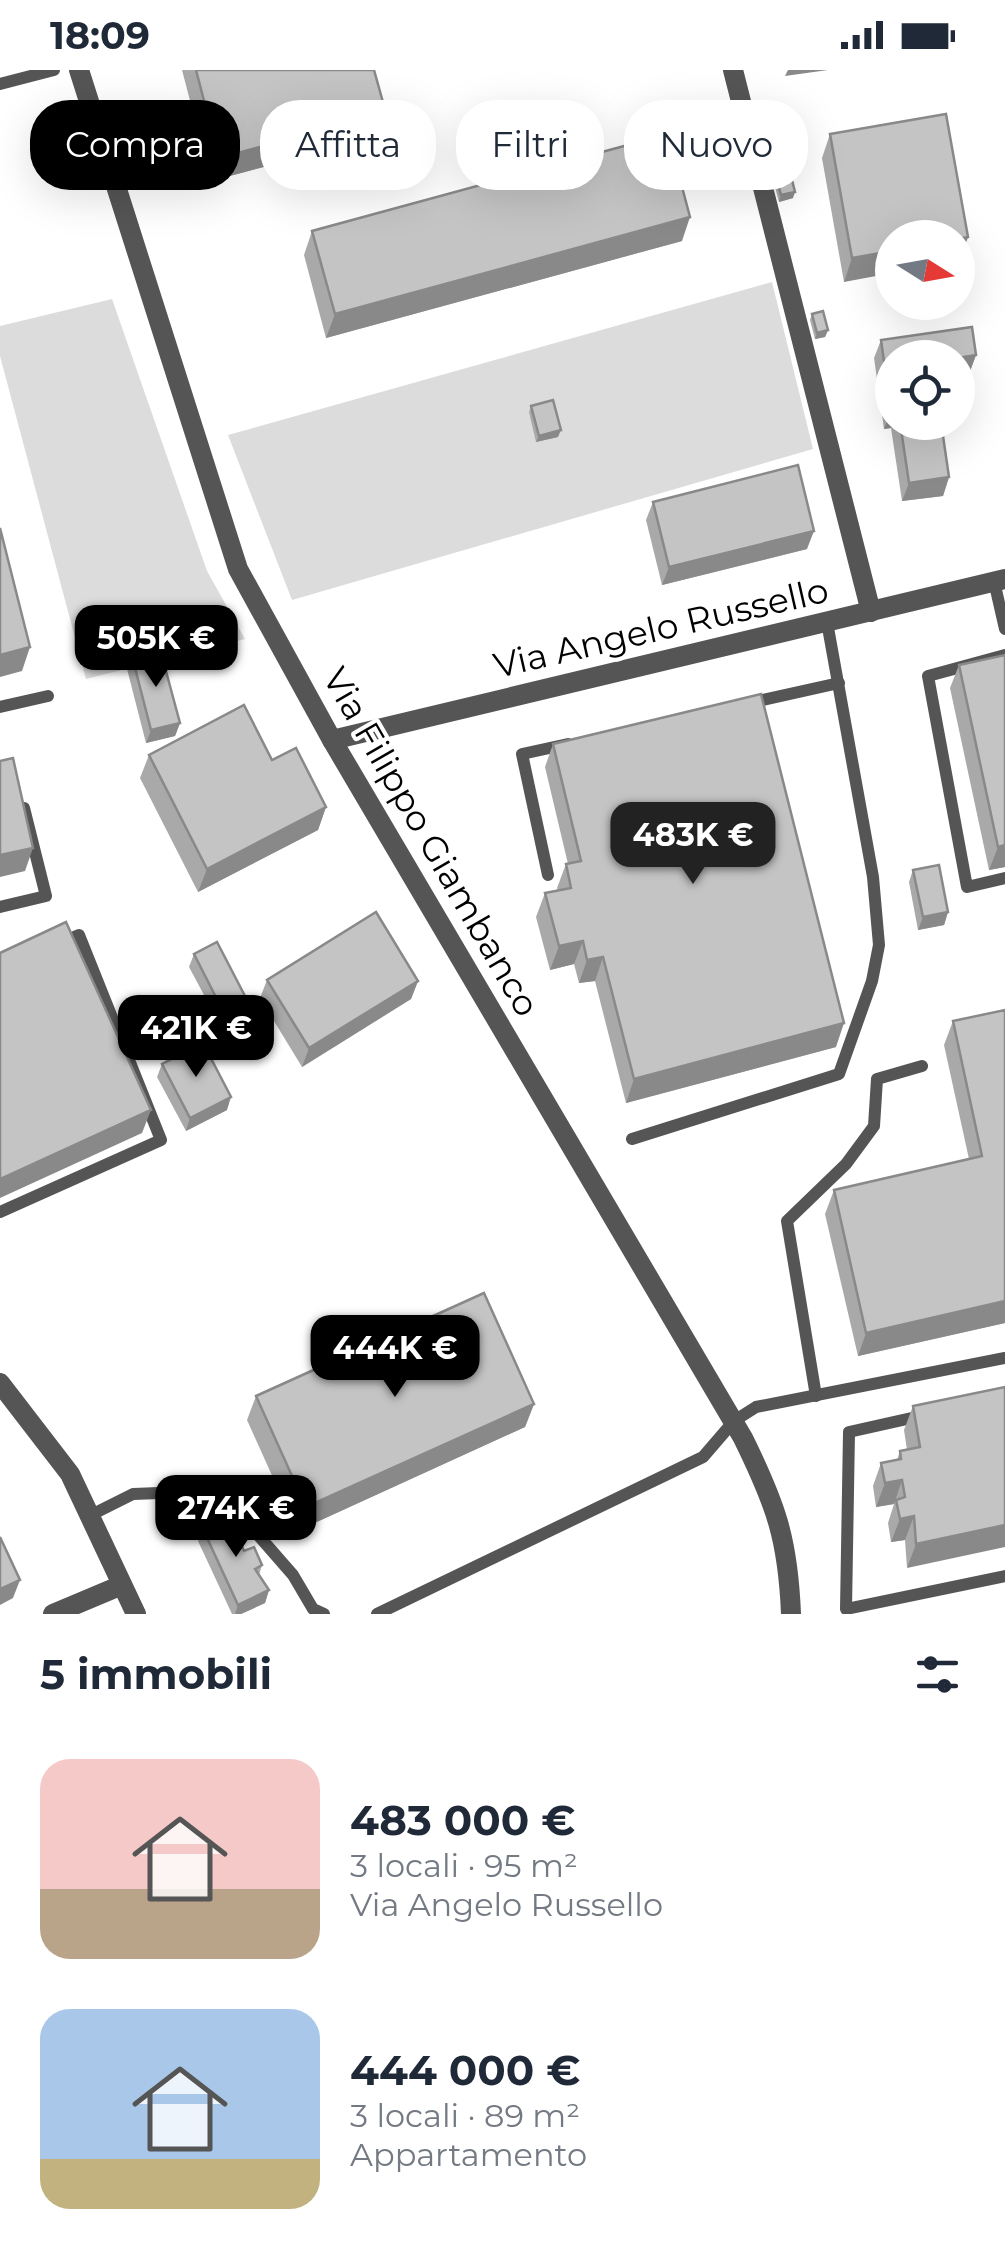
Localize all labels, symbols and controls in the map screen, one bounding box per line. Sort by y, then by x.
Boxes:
text: 18:09 [50,12,150,59]
chip: Compra [30,100,240,190]
chip: Affitta [260,100,436,190]
chip: Filtri [456,100,604,190]
chip: Nuovo [624,100,808,190]
north arrow [875,220,975,320]
map controls [875,220,975,440]
button: locate [875,340,975,440]
street label: Via Angelo Russello [489,568,833,687]
pin: 505K € [75,605,237,690]
text: 505K € [97,618,215,657]
street label: Via Filippo Giambanco [314,660,549,1024]
pin: 483K € [612,802,774,887]
text: 483K € [632,815,754,854]
pin: 421K € [115,995,277,1080]
text: 421K € [140,1008,252,1047]
pin: 444K € [314,1315,476,1400]
text: 444K € [333,1328,457,1367]
pin: 274K € [155,1475,317,1560]
text: 274K € [177,1488,295,1527]
icon: filters [910,1647,965,1702]
text: 5 immobili [40,1648,272,1700]
text: 483 000 € [350,1794,575,1846]
icon: home [120,1799,240,1919]
text: 3 locali · 95 m² [350,1846,578,1885]
text: Via Angelo Russello [350,1885,663,1924]
text: 444 000 € [350,2044,580,2096]
icon: home [120,2049,240,2169]
text: 3 locali · 89 m² [350,2096,580,2135]
text: Appartamento [350,2135,587,2174]

